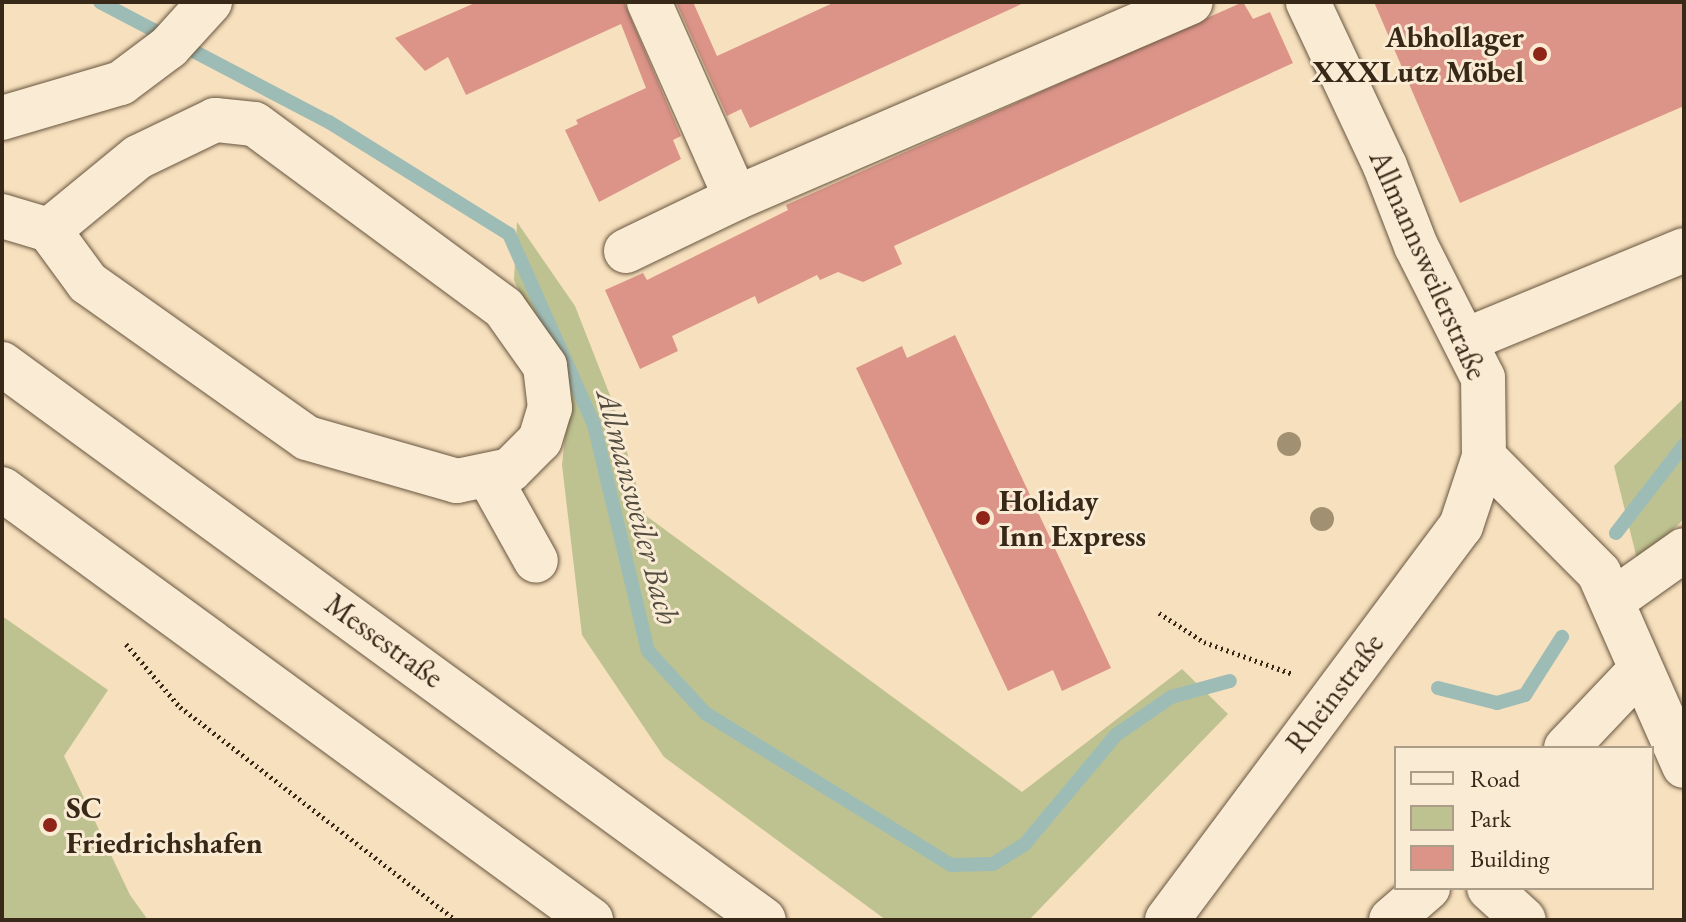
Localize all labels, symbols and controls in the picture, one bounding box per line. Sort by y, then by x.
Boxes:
place label: Abhollager XXXLutz Möbel [1312,19,1524,90]
marker: Abhollager XXXLutz Möbel [1531,45,1549,63]
street label: Allmannsweilerstraße [1361,145,1495,385]
water label: Allmansweiler Bach [588,385,688,629]
place label: Holiday Inn Express [999,483,1146,554]
marker: Holiday Inn Express [974,509,992,527]
street label: Messestraße [318,586,450,696]
street label: Rheinstraße [1279,626,1391,760]
legend [1394,746,1654,890]
text: Road [1470,763,1520,794]
place label: SC Friedrichshafen [66,790,263,860]
text: Park [1470,803,1511,834]
marker: SC Friedrichshafen [41,816,59,834]
text: Building [1470,843,1550,874]

